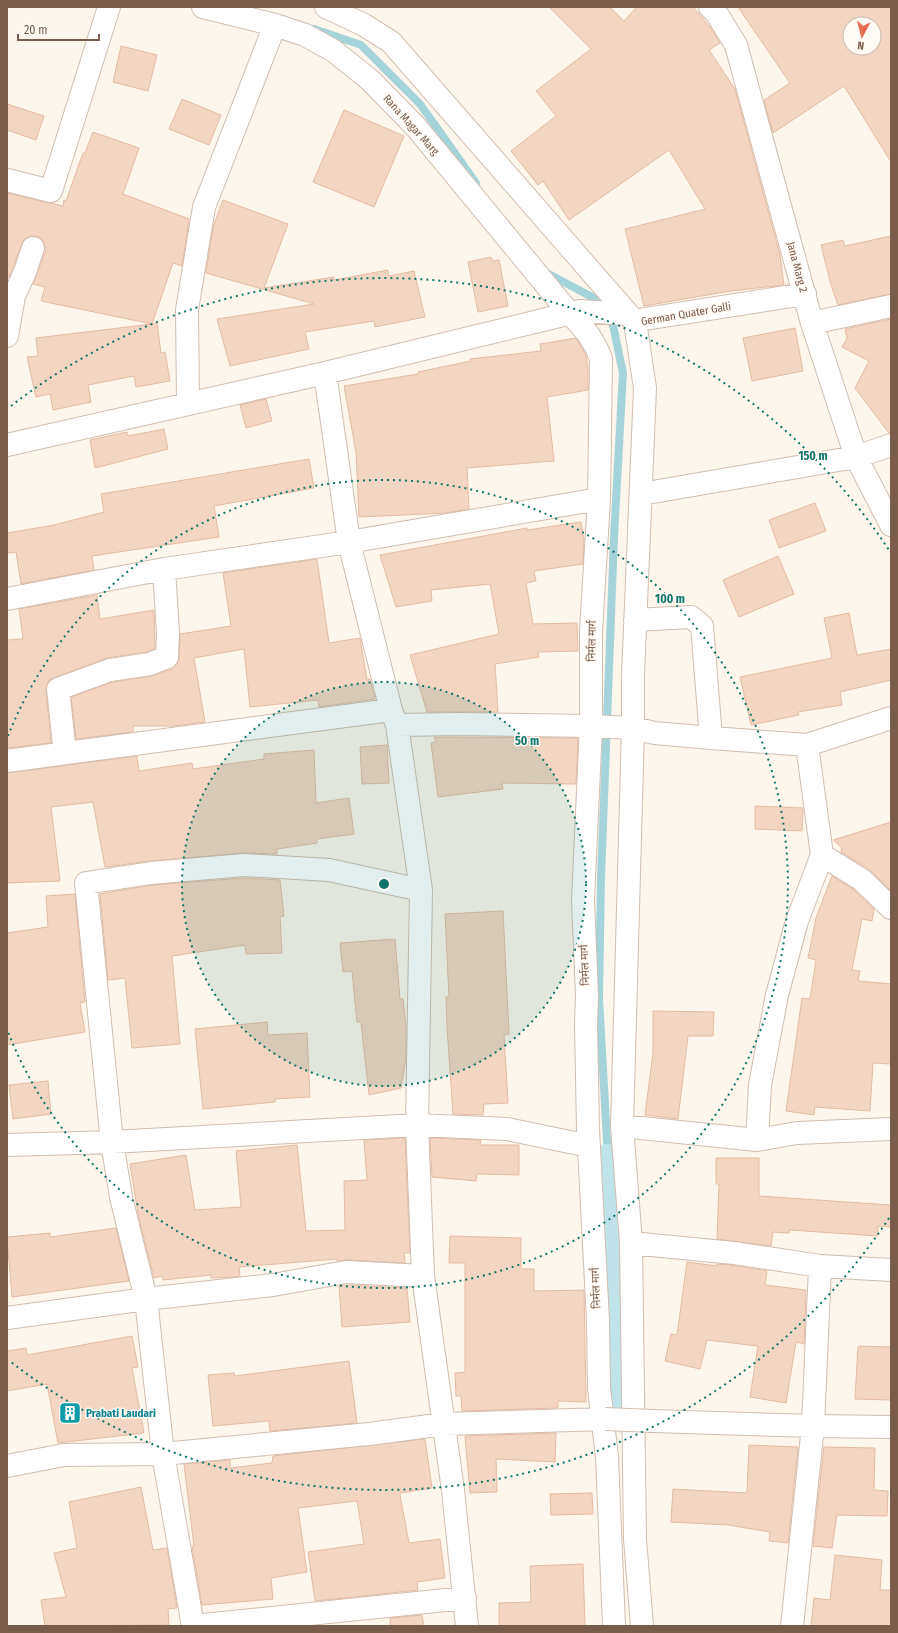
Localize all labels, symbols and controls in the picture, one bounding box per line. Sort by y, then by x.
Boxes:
scale bar [18,16,99,42]
north arrow [842,16,882,56]
text: 20 m [24,23,48,37]
text: N [857,39,865,52]
street label: Rana Magar Marg [380,92,442,159]
street label: Jana Marg 2 [784,240,810,294]
street label: German Quater Galli [640,300,732,328]
text: 150 m [798,449,828,463]
text: 100 m [655,592,685,606]
street label: निर्मल मार्ग [585,619,599,662]
text: 50 m [515,734,539,748]
centre of rings [377,877,391,891]
street label: निर्मल मार्ग [577,943,593,986]
street label: निर्मल मार्ग [588,1266,604,1309]
building icon: Prabati Laudari [57,1400,83,1426]
place label: Prabati Laudari [86,1407,156,1420]

